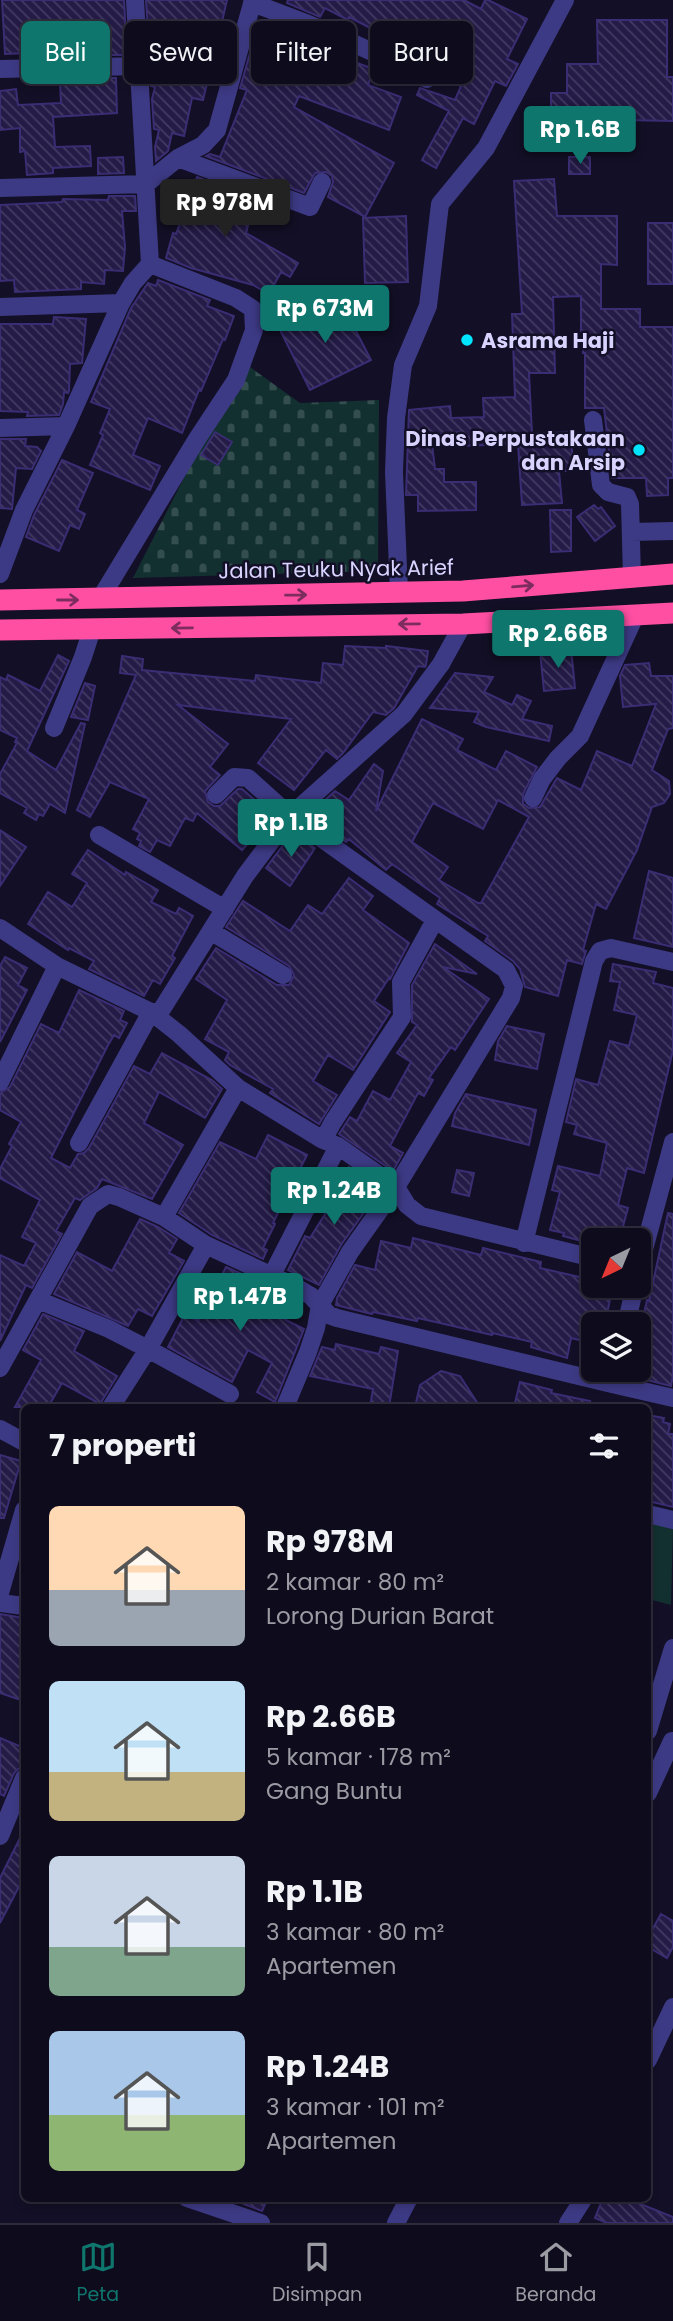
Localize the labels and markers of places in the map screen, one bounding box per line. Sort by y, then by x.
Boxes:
pin: Rp 1.6B [515,106,645,166]
pin: Rp 978M [160,180,290,239]
pin: Rp 673M [260,286,390,345]
place label: Asrama Haji [481,326,614,355]
marker: Asrama Haji [459,332,475,348]
place label: Dinas Perpustakaan dan Arsip [405,424,625,477]
marker: Dinas Perpustakaan dan Arsip [631,442,647,458]
pin: Rp 2.66B [486,610,630,670]
pin: Rp 1.1B [226,800,356,859]
pin: Rp 1.24B [262,1168,406,1227]
pin: Rp 1.47B [168,1274,312,1333]

